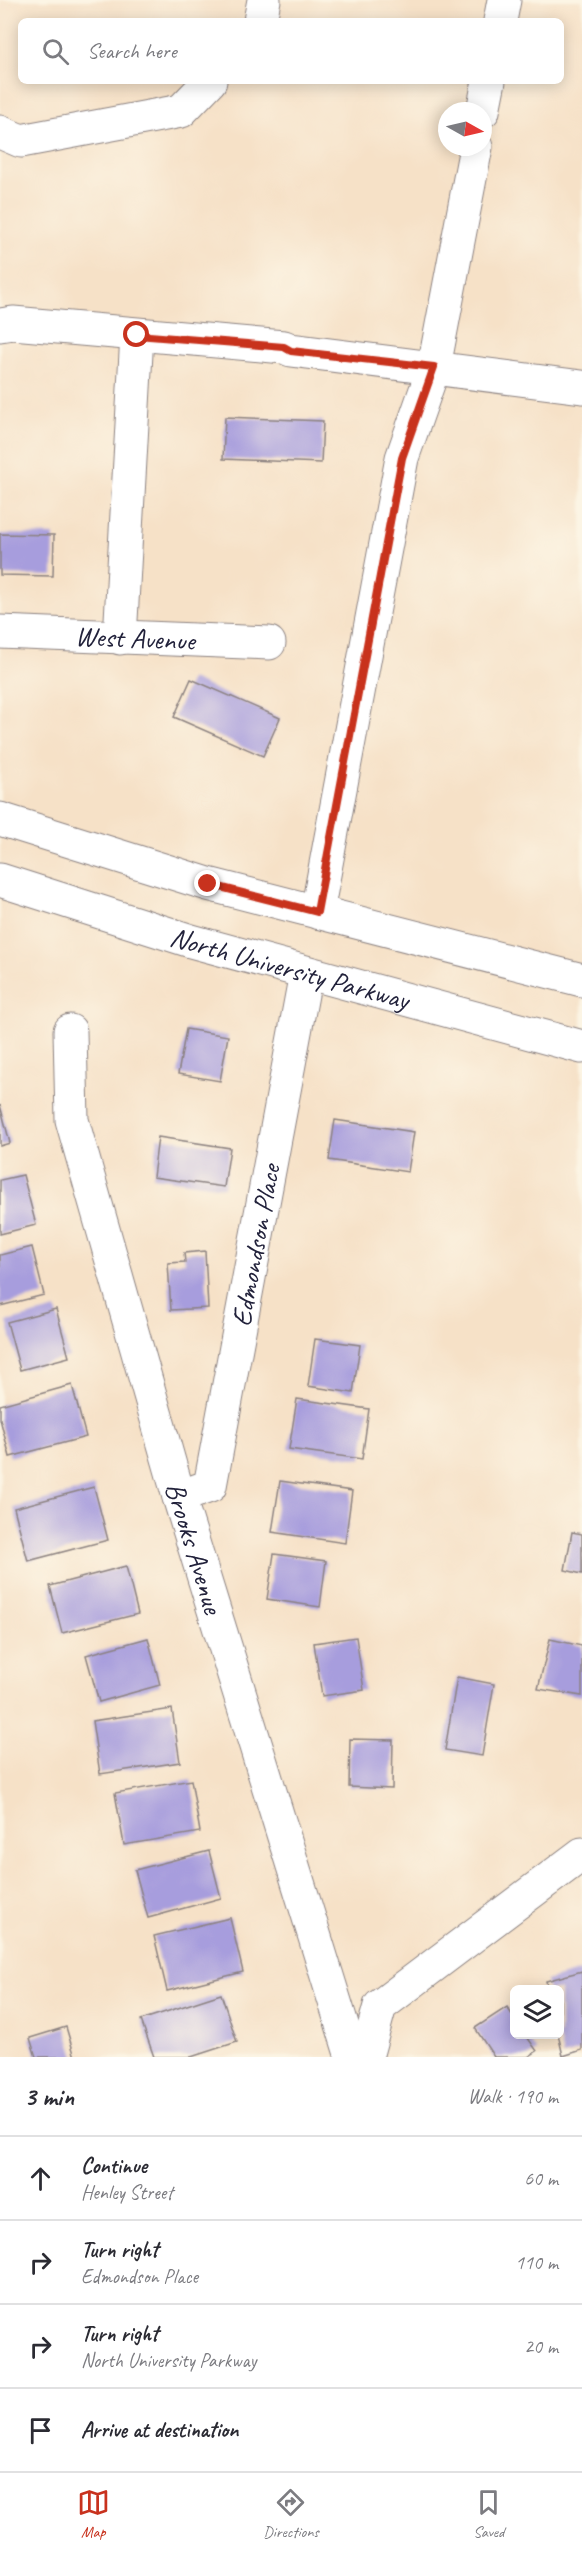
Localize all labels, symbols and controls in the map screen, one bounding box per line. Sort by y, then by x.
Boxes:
search box [18,18,564,84]
icon: search [39,35,72,68]
text: Search here [87,37,177,65]
north arrow [438,102,492,156]
route start [123,321,149,347]
street label: West Avenue [74,618,197,658]
route end [194,870,220,896]
street label: North University Parkway [166,919,415,1018]
street label: Edmondson Place [223,1160,288,1329]
street label: Brooks Avenue [158,1478,231,1620]
map controls [510,1985,564,2039]
button: layers [510,1985,564,2039]
text: 3 min [24,2080,74,2113]
text: Walk · 190 m [468,2084,558,2109]
text: Continue [81,2152,147,2180]
icon: ahead [24,2162,57,2195]
text: 60 m [524,2166,558,2191]
text: Henley Street [81,2180,173,2205]
text: Turn right [81,2236,158,2264]
icon: right [24,2246,57,2279]
text: 110 m [515,2250,558,2275]
text: Edmondson Place [81,2264,198,2289]
text: Turn right [81,2320,158,2348]
icon: right [24,2330,57,2363]
text: 20 m [524,2334,558,2359]
text: North University Parkway [81,2348,256,2373]
icon: arrive [24,2414,57,2447]
text: Arrive at destination [81,2416,238,2444]
tab: Map [77,2486,110,2542]
tab: Directions [263,2486,319,2542]
tab: Saved [472,2486,505,2542]

